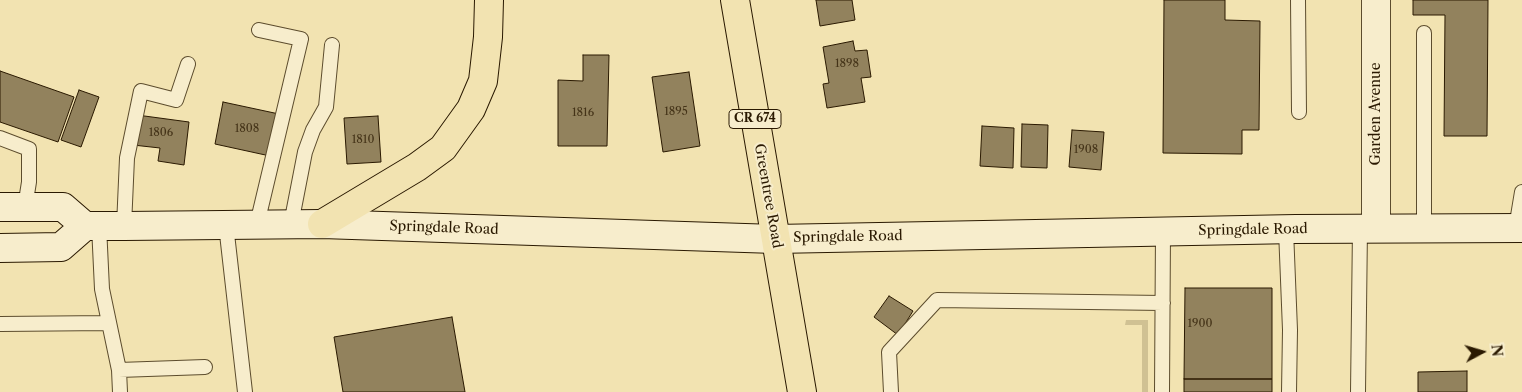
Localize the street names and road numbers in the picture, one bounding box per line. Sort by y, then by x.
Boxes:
street label: Garden Avenue [1368,63,1384,165]
road number: CR 674 [729,110,781,128]
street label: Greentree Road [751,142,785,250]
street label: Springdale Road [389,218,499,238]
street label: Springdale Road [1198,221,1308,239]
street label: Springdale Road [793,228,903,246]

